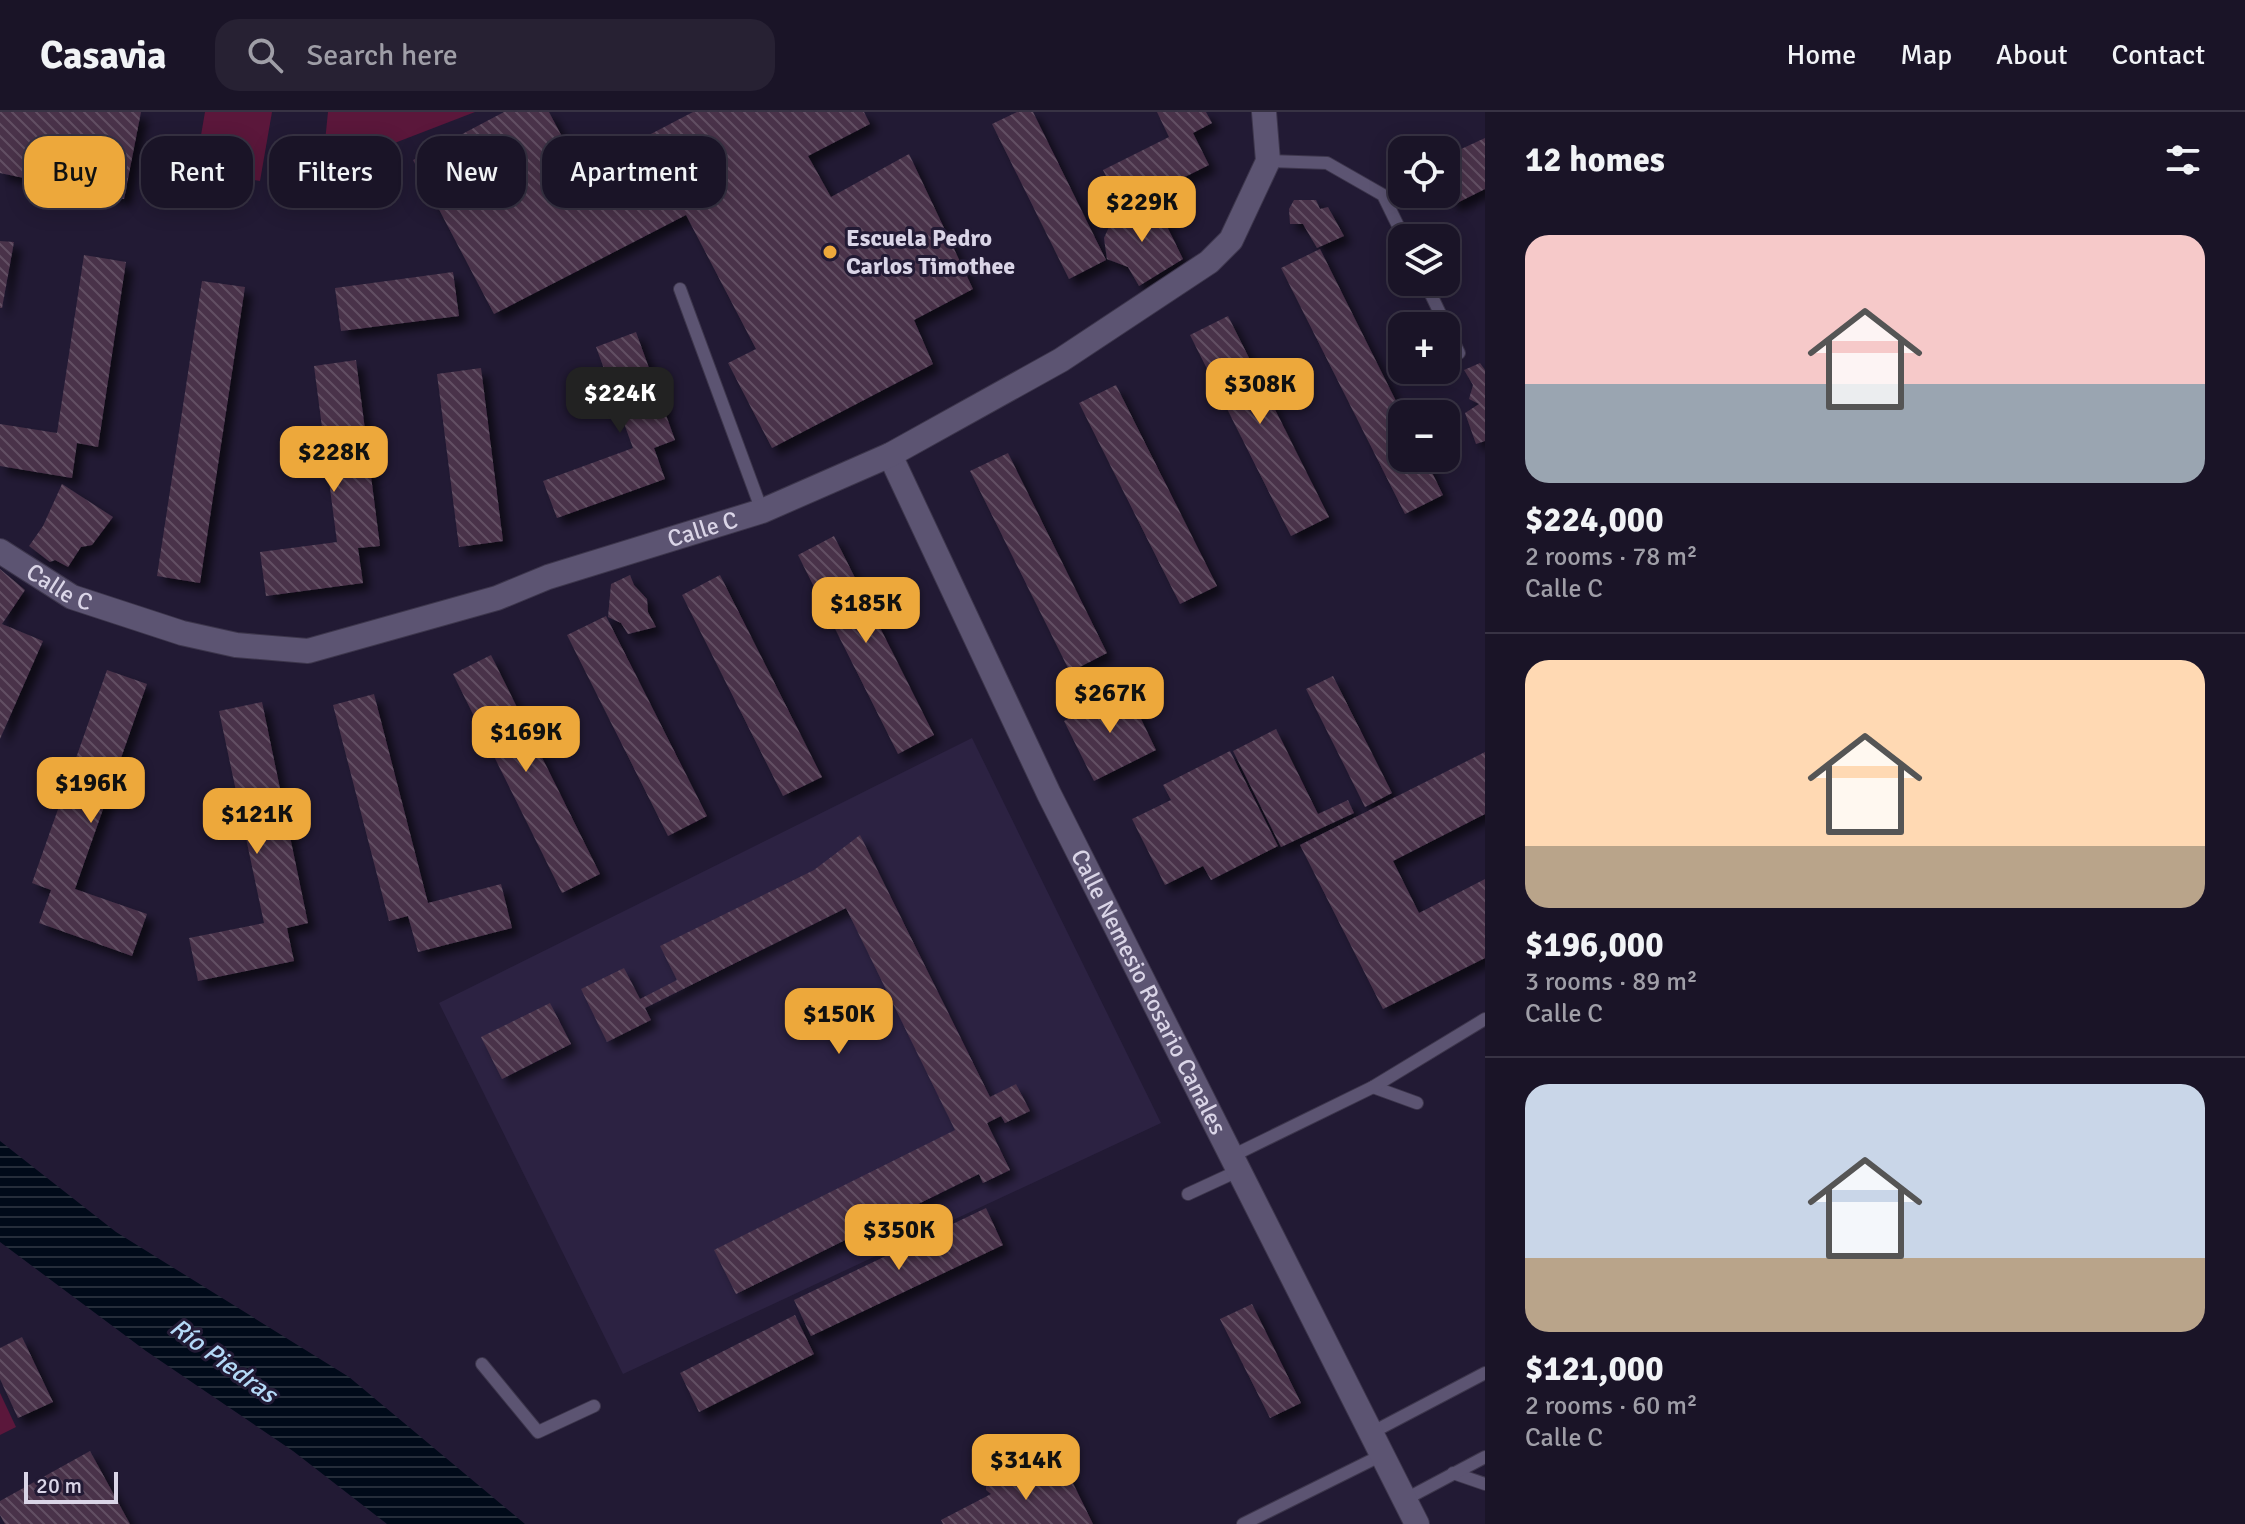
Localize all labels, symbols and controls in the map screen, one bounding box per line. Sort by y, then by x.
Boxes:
search box [215,19,775,91]
text: Casavia [40,32,167,79]
icon: search [243,33,287,77]
text: Search here [307,37,458,74]
text: Home [1787,38,1856,72]
text: Map [1900,38,1952,72]
text: About [1996,38,2068,72]
text: Contact [2112,38,2205,72]
chip: Buy [24,136,125,208]
chip: Rent [141,136,253,208]
chip: Filters [269,136,401,208]
chip: New [417,136,526,208]
chip: Apartment [542,136,726,208]
map controls [1388,136,1460,472]
button: locate [1388,136,1460,208]
icon: filters [2161,138,2205,182]
text: 12 homes [1525,139,1665,181]
pin: $229K [1086,176,1198,244]
text: $229K [1106,186,1178,218]
place label: Escuela Pedro Carlos Timothee [846,223,1015,281]
button: layers [1388,224,1460,296]
marker: Escuela Pedro Carlos Timothee [821,243,839,261]
icon: home [1793,287,1937,431]
button: + [1388,312,1460,384]
pin: $308K [1204,358,1316,426]
pin: $224K [564,367,676,435]
text: $308K [1224,368,1296,400]
text: $224K [584,377,656,409]
button: − [1388,400,1460,472]
pin: $228K [278,426,390,494]
text: $228K [298,436,370,468]
text: $224,000 [1525,499,1664,541]
street label: Calle C [664,504,741,554]
text: 2 rooms · 78 m² [1525,541,1698,573]
street label: Calle C [21,557,96,618]
text: Calle C [1525,573,1603,605]
pin: $185K [810,577,922,645]
text: $185K [830,587,902,619]
pin: $267K [1054,667,1166,735]
text: $267K [1074,677,1146,709]
pin: $169K [470,706,582,774]
icon: home [1793,712,1937,856]
text: $169K [490,716,562,748]
pin: $196K [35,757,147,825]
text: $196K [55,767,127,799]
pin: $121K [201,788,313,856]
text: $121K [221,798,293,830]
street label: Calle Nemesio Rosario Canales [1064,844,1233,1140]
text: $196,000 [1525,924,1664,966]
text: 3 rooms · 89 m² [1525,966,1698,998]
pin: $150K [783,988,895,1056]
text: $150K [803,998,875,1030]
text: Calle C [1525,998,1603,1030]
icon: home [1793,1136,1937,1280]
pin: $350K [843,1204,955,1272]
text: $350K [863,1214,935,1246]
water label: Río Piedras [163,1311,285,1412]
text: $121,000 [1525,1348,1664,1390]
text: 2 rooms · 60 m² [1525,1390,1698,1422]
text: Calle C [1525,1422,1603,1454]
pin: $314K [970,1434,1082,1502]
text: $314K [990,1444,1062,1476]
scale bar [24,1468,118,1504]
text: 20 m [36,1472,82,1499]

